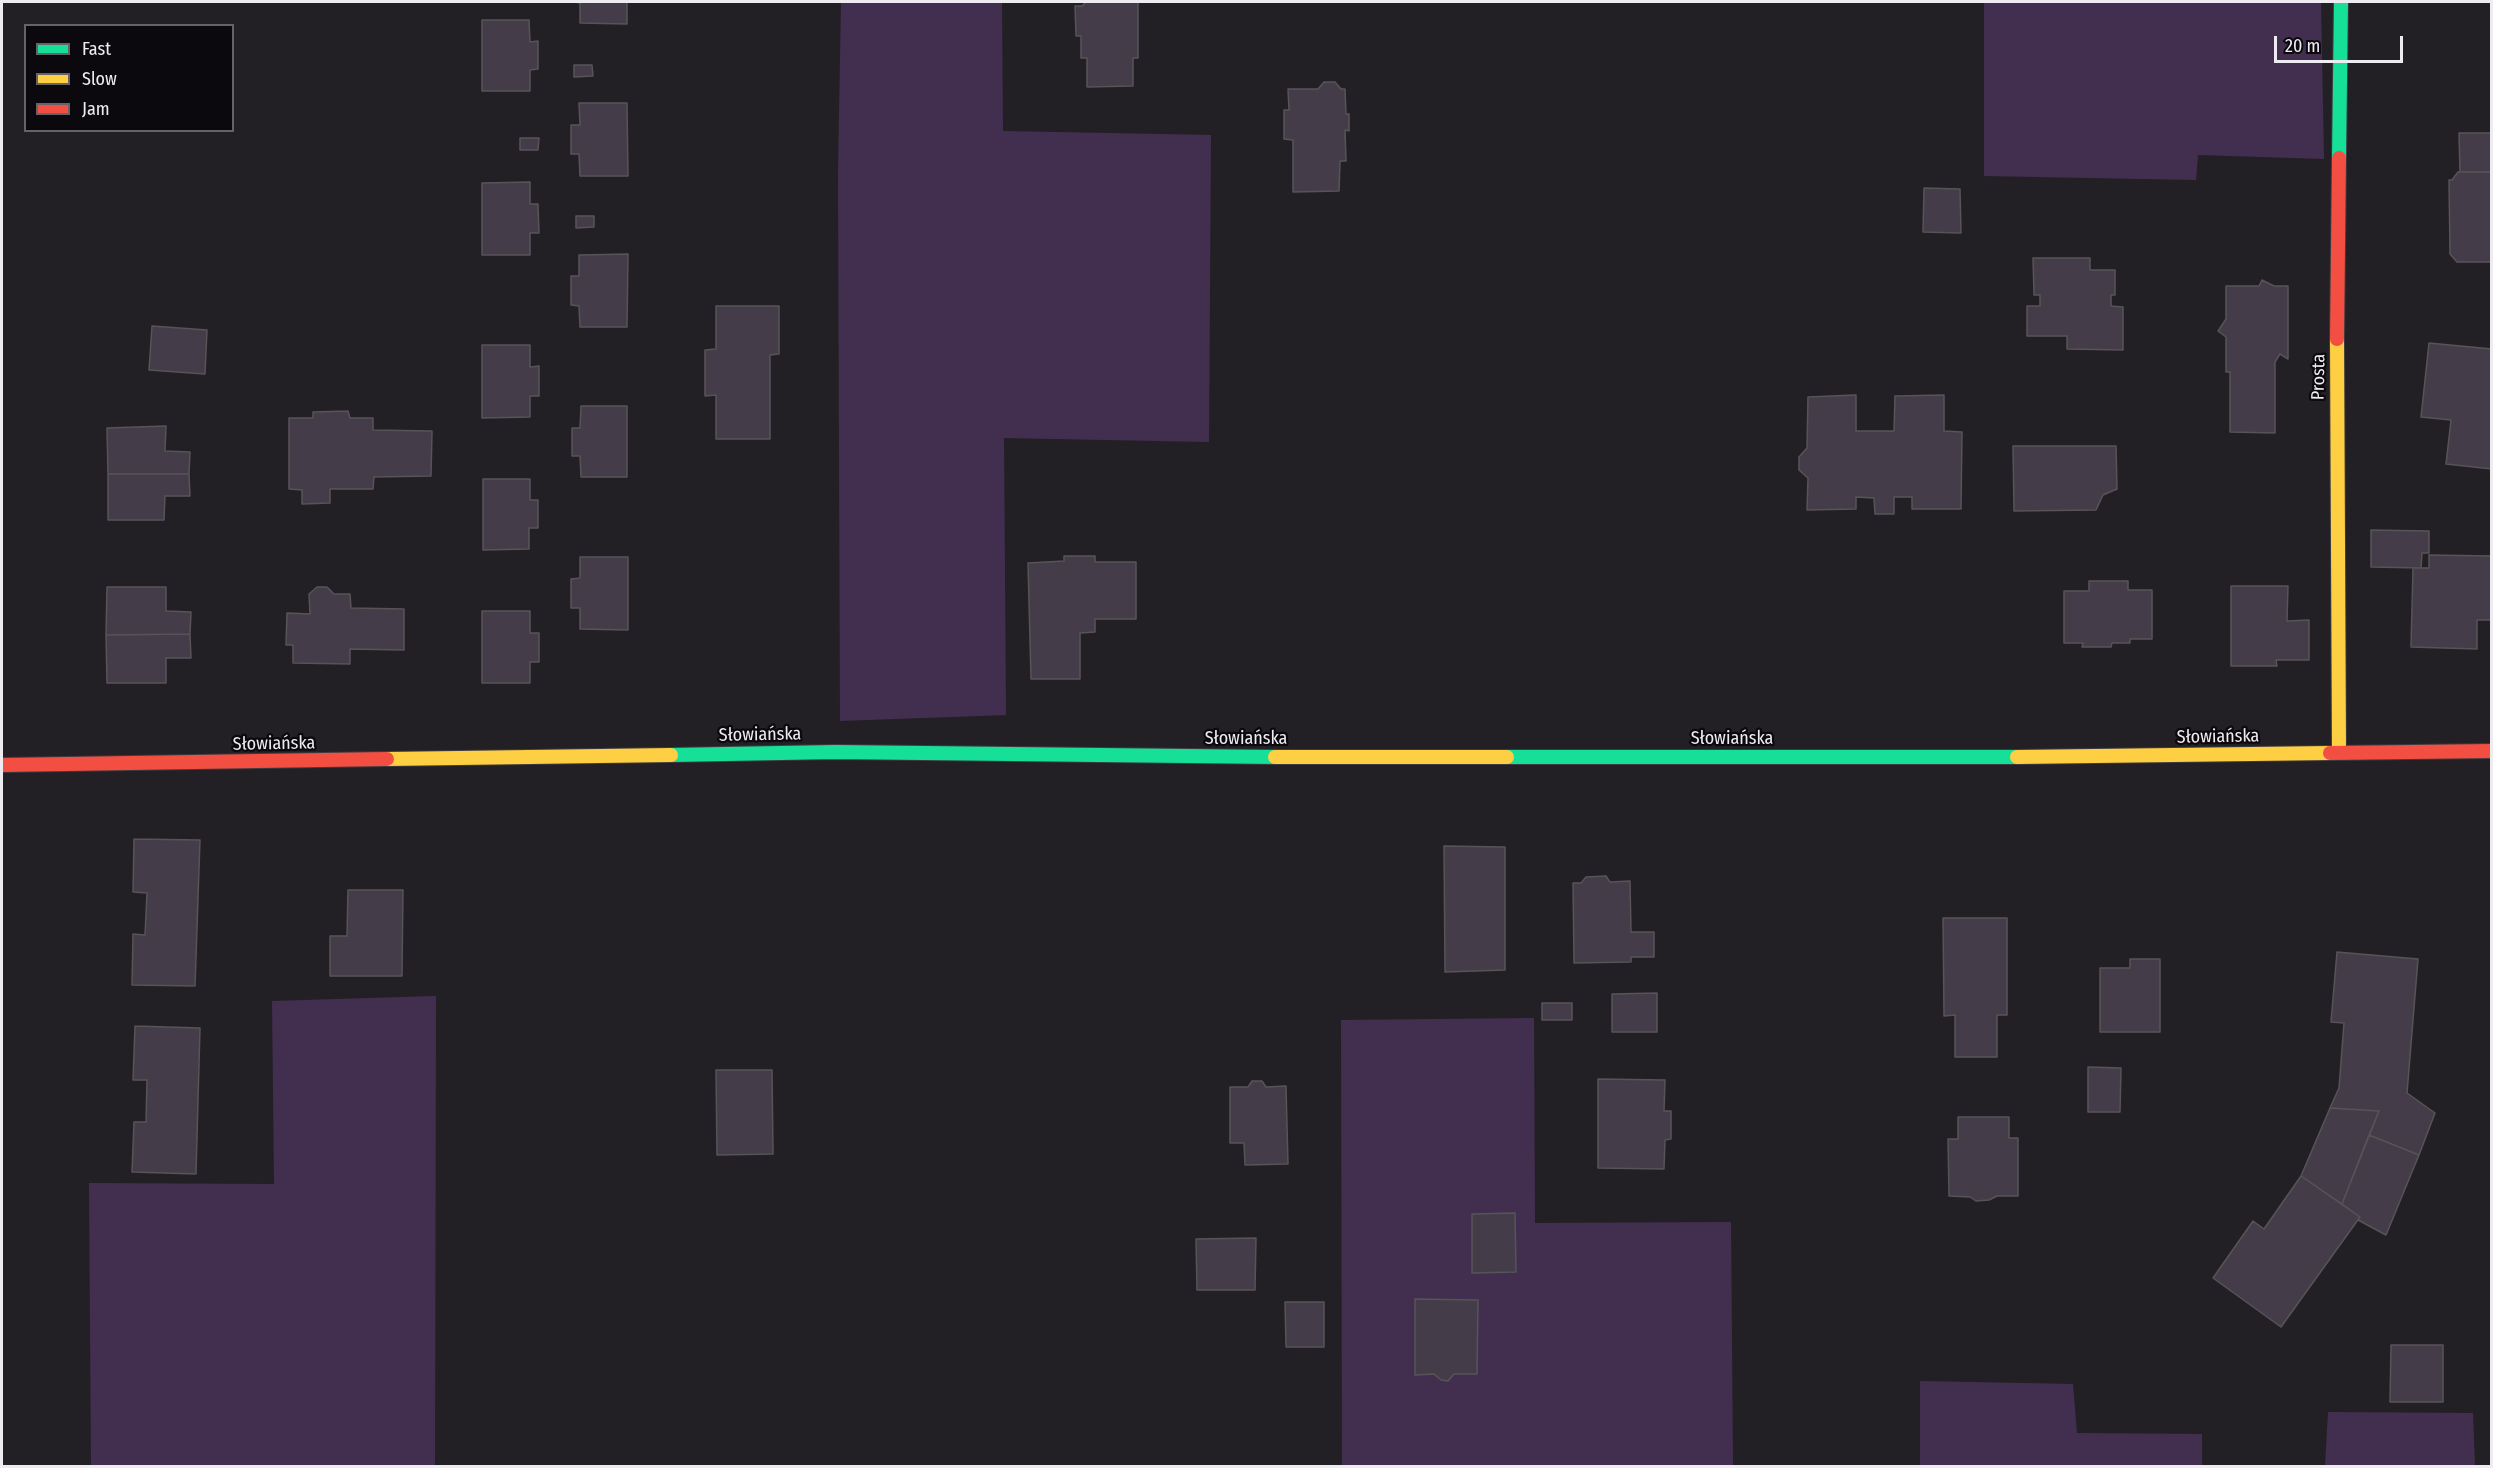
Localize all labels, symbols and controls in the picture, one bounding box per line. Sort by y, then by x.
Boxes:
legend [24,24,234,132]
scale bar [2277,24,2406,62]
text: 20 m [2285,35,2320,57]
text: Fast [82,38,111,60]
text: Slow [82,68,117,90]
text: Jam [82,98,110,120]
street label: Prosta [2308,354,2330,400]
street label: Słowiańska [718,723,802,747]
street label: Słowiańska [2176,725,2260,749]
street label: Słowiańska [1205,728,1287,750]
street label: Słowiańska [1691,728,1773,750]
street label: Słowiańska [232,732,316,756]

